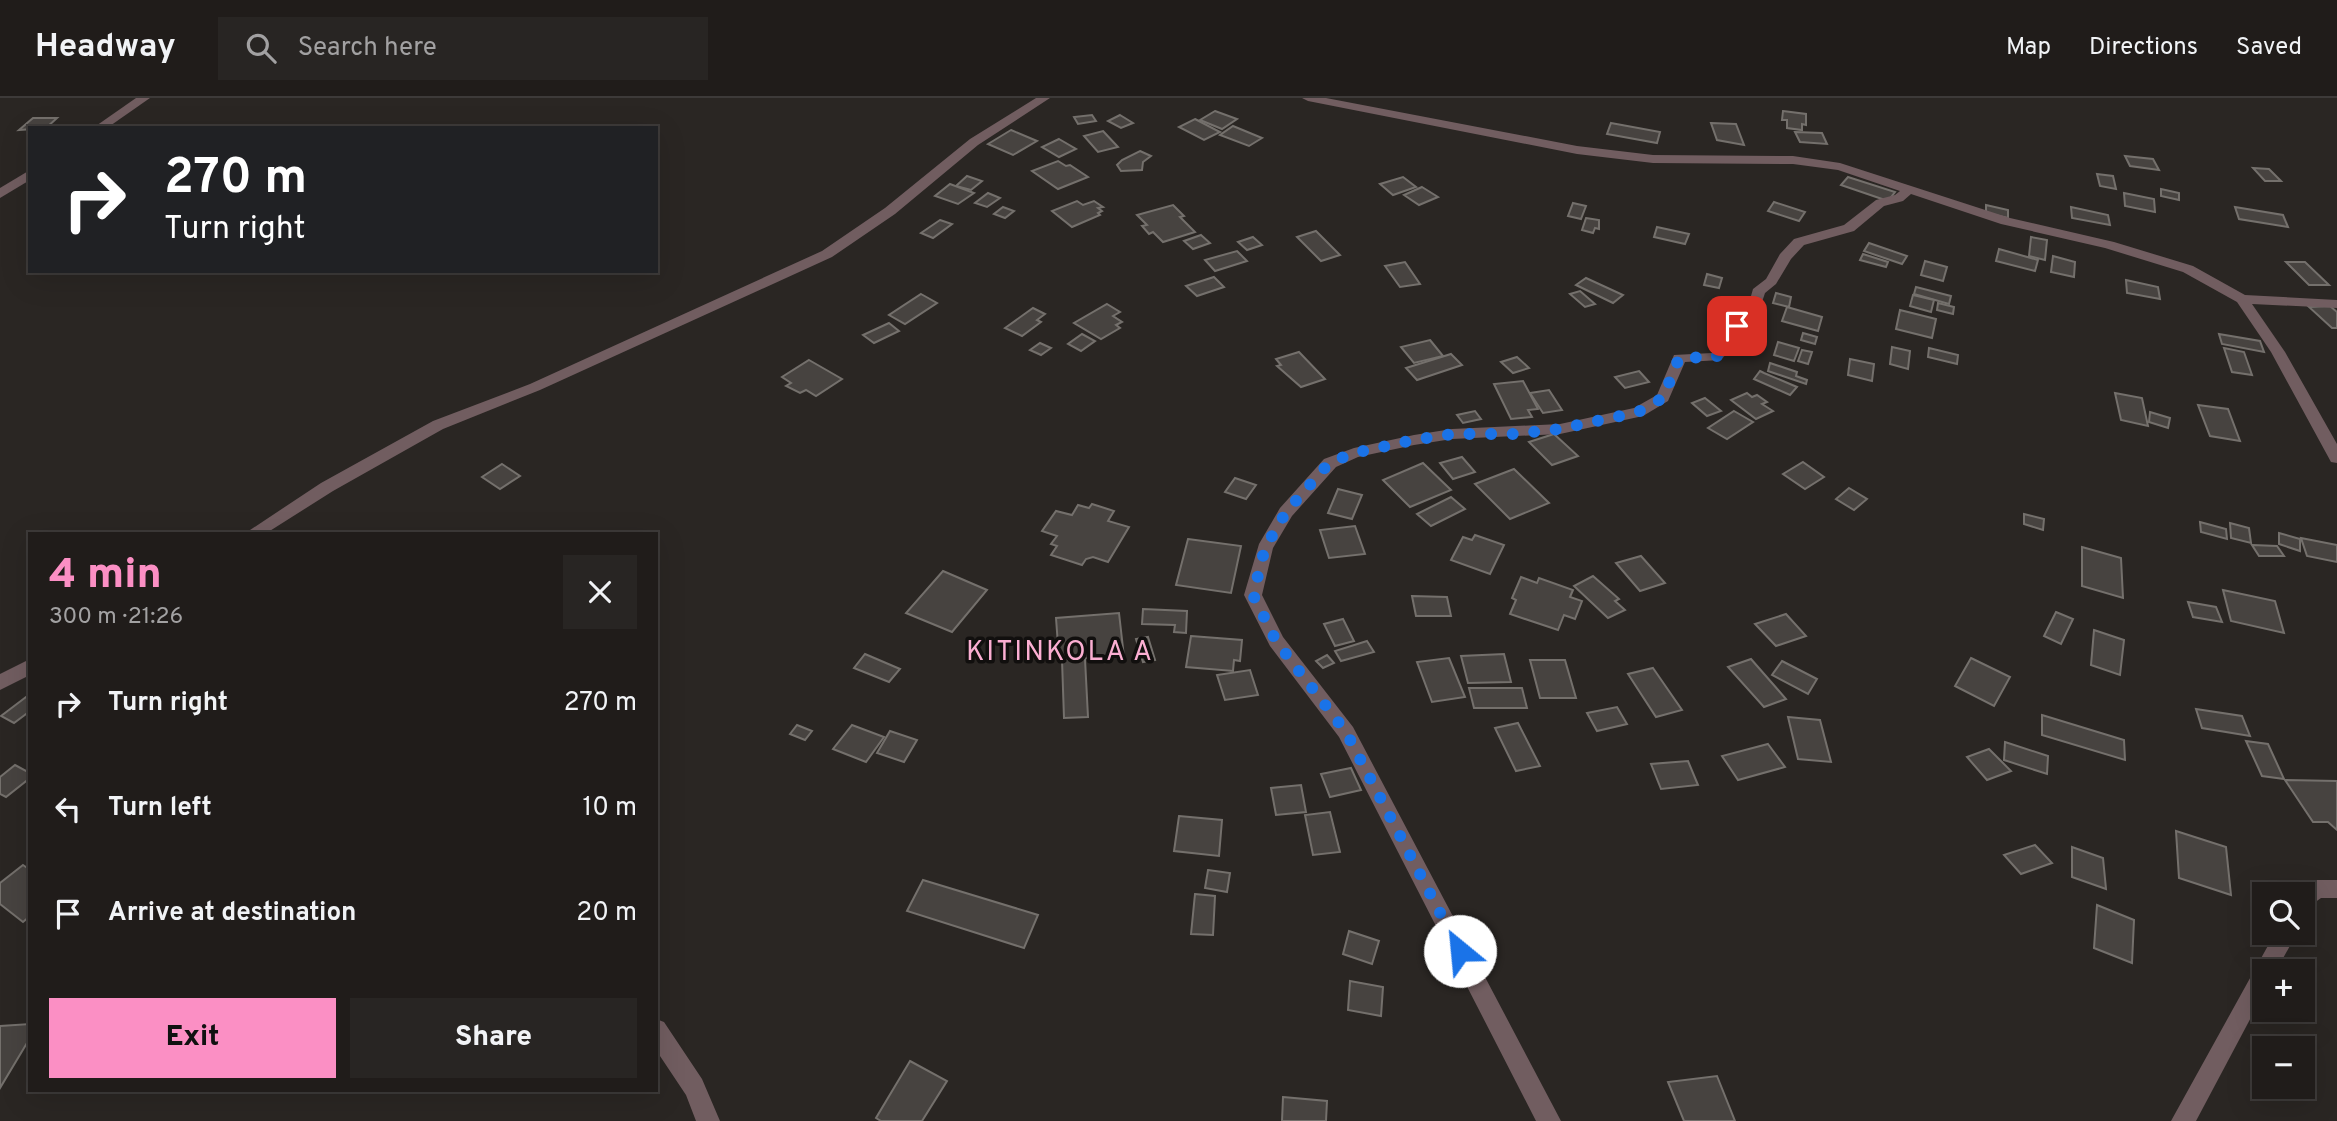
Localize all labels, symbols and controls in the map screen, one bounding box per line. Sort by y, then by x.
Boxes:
search box [218,17,708,80]
text: Headway [35,27,176,69]
icon: search [242,29,280,67]
text: Search here [298,32,437,65]
text: Map [2006,33,2051,63]
text: Directions [2089,33,2198,63]
text: Saved [2236,33,2302,63]
text: 270 m [164,149,307,211]
icon: right [49,154,140,245]
text: Turn right [164,210,306,250]
pin [1707,296,1767,356]
icon: arrive [1718,307,1756,345]
text: 4 min [49,550,162,603]
button: close [563,555,637,629]
text: 300 m · 21:26 [49,603,183,632]
district label: KITINKOLA A [966,635,1154,671]
icon: right [49,685,87,723]
text: Turn right [108,687,228,720]
text: 270 m [564,687,637,720]
icon: left [49,790,87,828]
text: Turn left [108,792,212,825]
text: 10 m [582,792,637,825]
map controls [2252,882,2315,1099]
button: search [2252,882,2315,945]
icon: arrive [49,895,87,933]
text: Arrive at destination [108,897,356,930]
text: 20 m [576,897,637,930]
position arrow [1423,914,1497,988]
button: + [2252,959,2315,1022]
button: Exit [49,998,336,1078]
button: Share [350,998,637,1078]
button: − [2252,1036,2315,1099]

